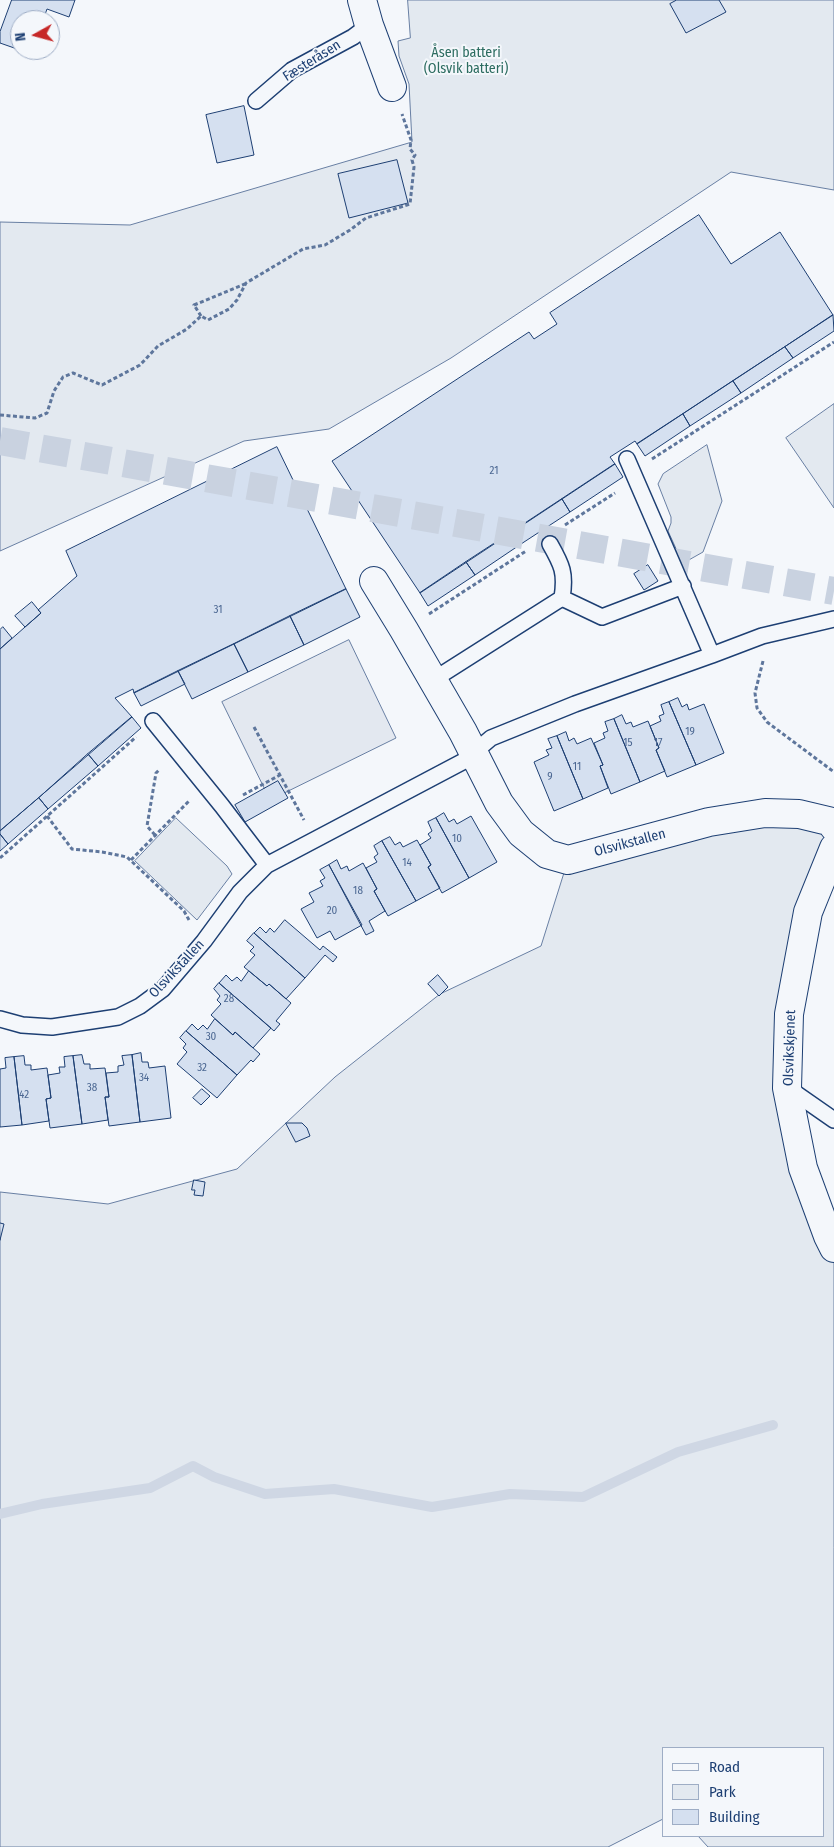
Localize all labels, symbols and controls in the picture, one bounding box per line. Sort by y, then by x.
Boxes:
north arrow [10,10,60,60]
text: N [12,32,30,42]
street label: Fæsteråsen [280,37,344,85]
park label: Åsen batteri (Olsvik batteri) [424,45,508,78]
house number: 21 [490,464,498,478]
house number: 31 [214,603,222,617]
house number: 19 [685,725,695,739]
house number: 15 [623,736,633,750]
house number: 17 [654,736,662,750]
house number: 11 [573,760,581,774]
house number: 9 [547,770,553,784]
street label: Olsvikstallen [592,825,668,861]
house number: 10 [452,832,462,846]
house number: 14 [402,856,412,870]
house number: 18 [353,884,363,898]
house number: 20 [327,904,337,918]
street label: Olsvikstallen [146,936,208,1002]
house number: 28 [224,992,234,1006]
street label: Olsvikskjenet [780,1010,800,1086]
house number: 30 [206,1030,216,1044]
house number: 32 [197,1061,207,1075]
house number: 34 [139,1071,149,1085]
house number: 38 [87,1081,97,1095]
house number: 42 [19,1088,29,1102]
legend [662,1747,824,1837]
text: Road [709,1758,740,1776]
text: Park [709,1783,736,1801]
text: Building [709,1808,760,1826]

